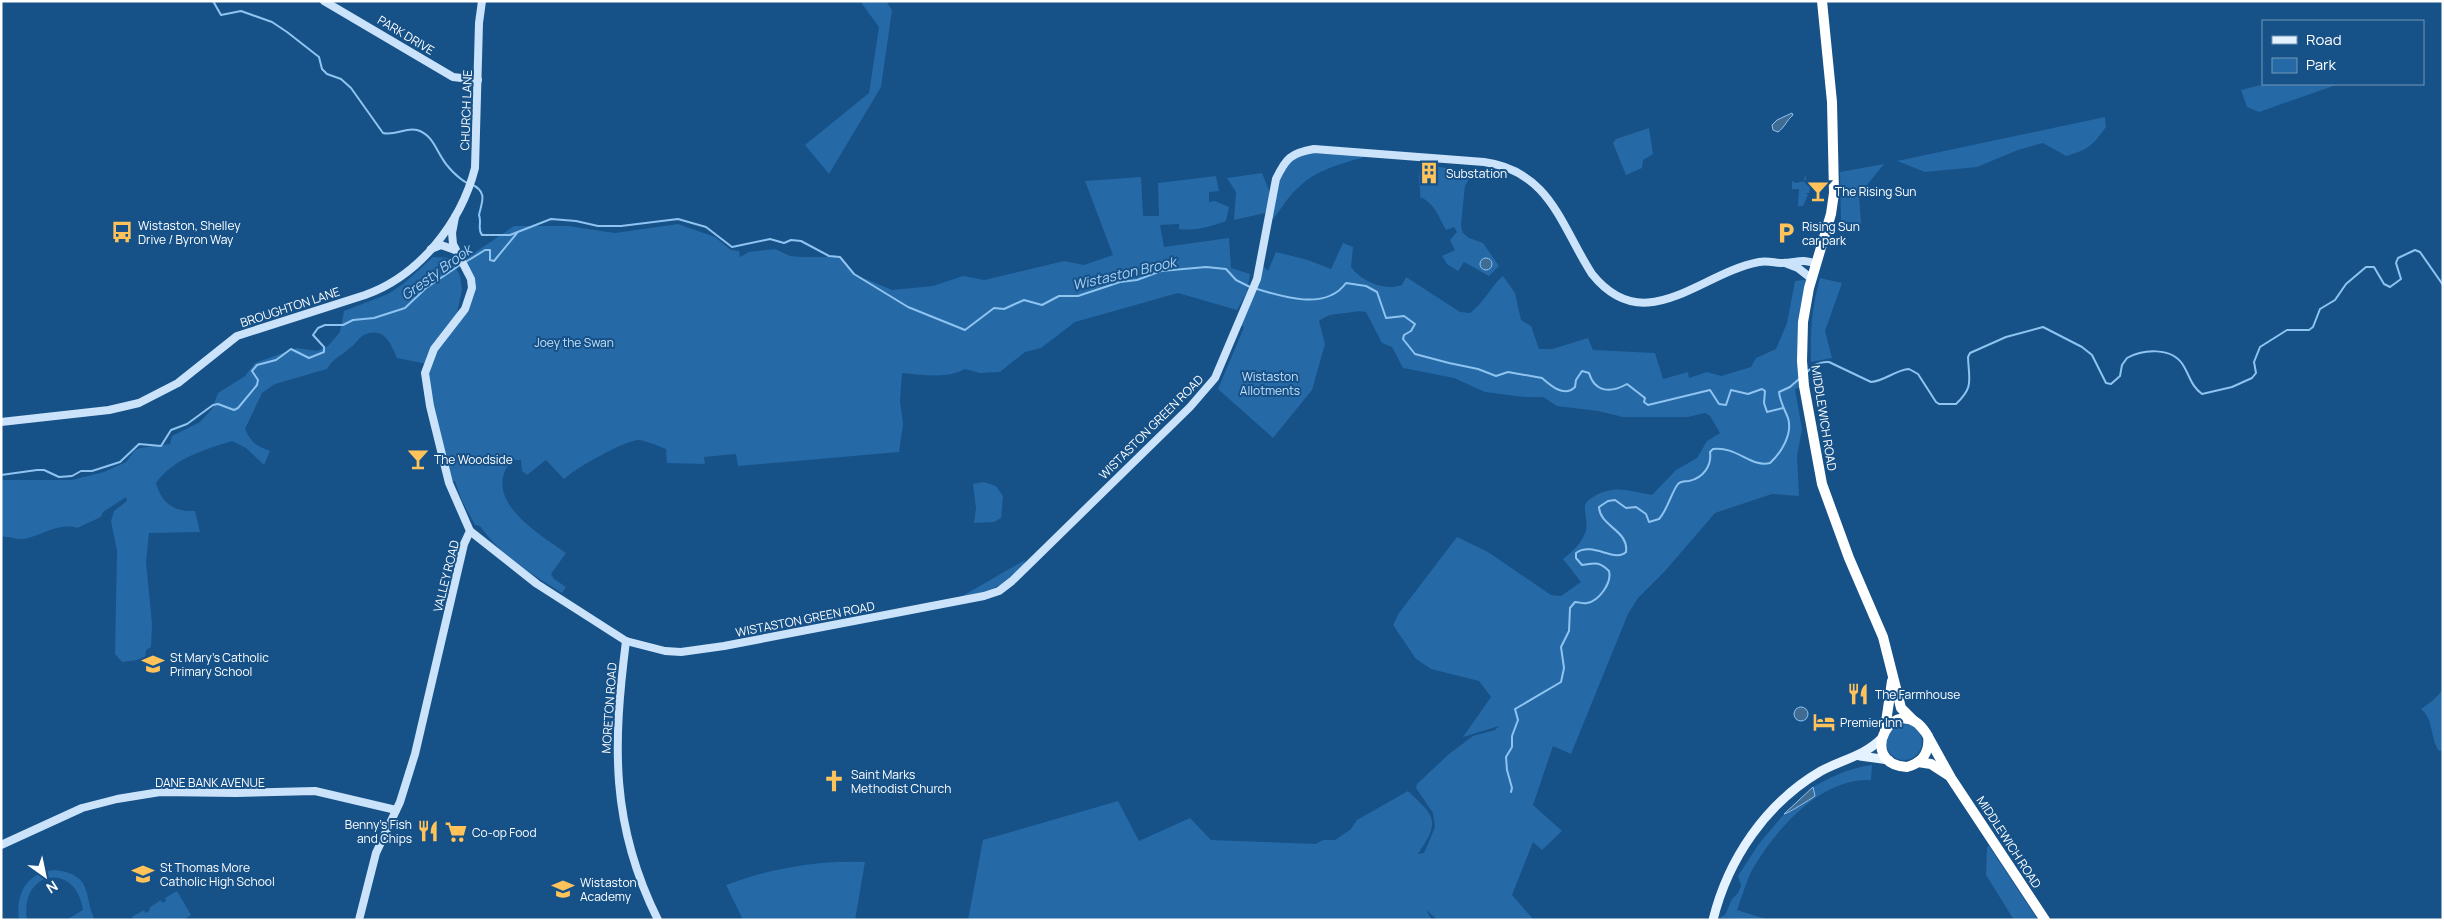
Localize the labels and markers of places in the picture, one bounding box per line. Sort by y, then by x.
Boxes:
building icon: Substation [1416,160,1442,186]
place label: Substation [1446,165,1507,182]
bar icon: The Rising Sun [1805,178,1831,204]
place label: The Rising Sun [1835,183,1916,200]
place label: Wistaston, Shelley Drive / Byron Way [138,217,241,248]
place label: Rising Sun car park [1802,218,1860,249]
bus stop icon: Wistaston, Shelley Drive / Byron Way [109,219,135,245]
parking icon: Rising Sun car park [1773,220,1799,246]
bar icon: The Woodside [405,446,431,472]
place label: The Woodside [434,451,513,468]
place label: St Mary's Catholic Primary School [170,649,269,680]
school or university icon: St Mary's Catholic Primary School [140,651,166,677]
restaurant icon: The Farmhouse [1845,681,1871,707]
place label: The Farmhouse [1875,686,1960,703]
hotel icon: Premier Inn [1811,709,1837,735]
place label: Premier Inn [1840,714,1902,731]
place label: Saint Marks Methodist Church [851,766,951,797]
church icon: Saint Marks Methodist Church [821,768,847,794]
place label: Benny's Fish and Chips [345,816,412,847]
restaurant icon: Benny's Fish and Chips [415,818,441,844]
supermarket icon: Co-op Food [443,819,469,845]
place label: Co-op Food [472,824,537,841]
place label: St Thomas More Catholic High School [160,859,275,890]
school or university icon: St Thomas More Catholic High School [130,861,156,887]
place label: Wistaston Academy [580,874,637,905]
school or university icon: Wistaston Academy [550,876,576,902]

